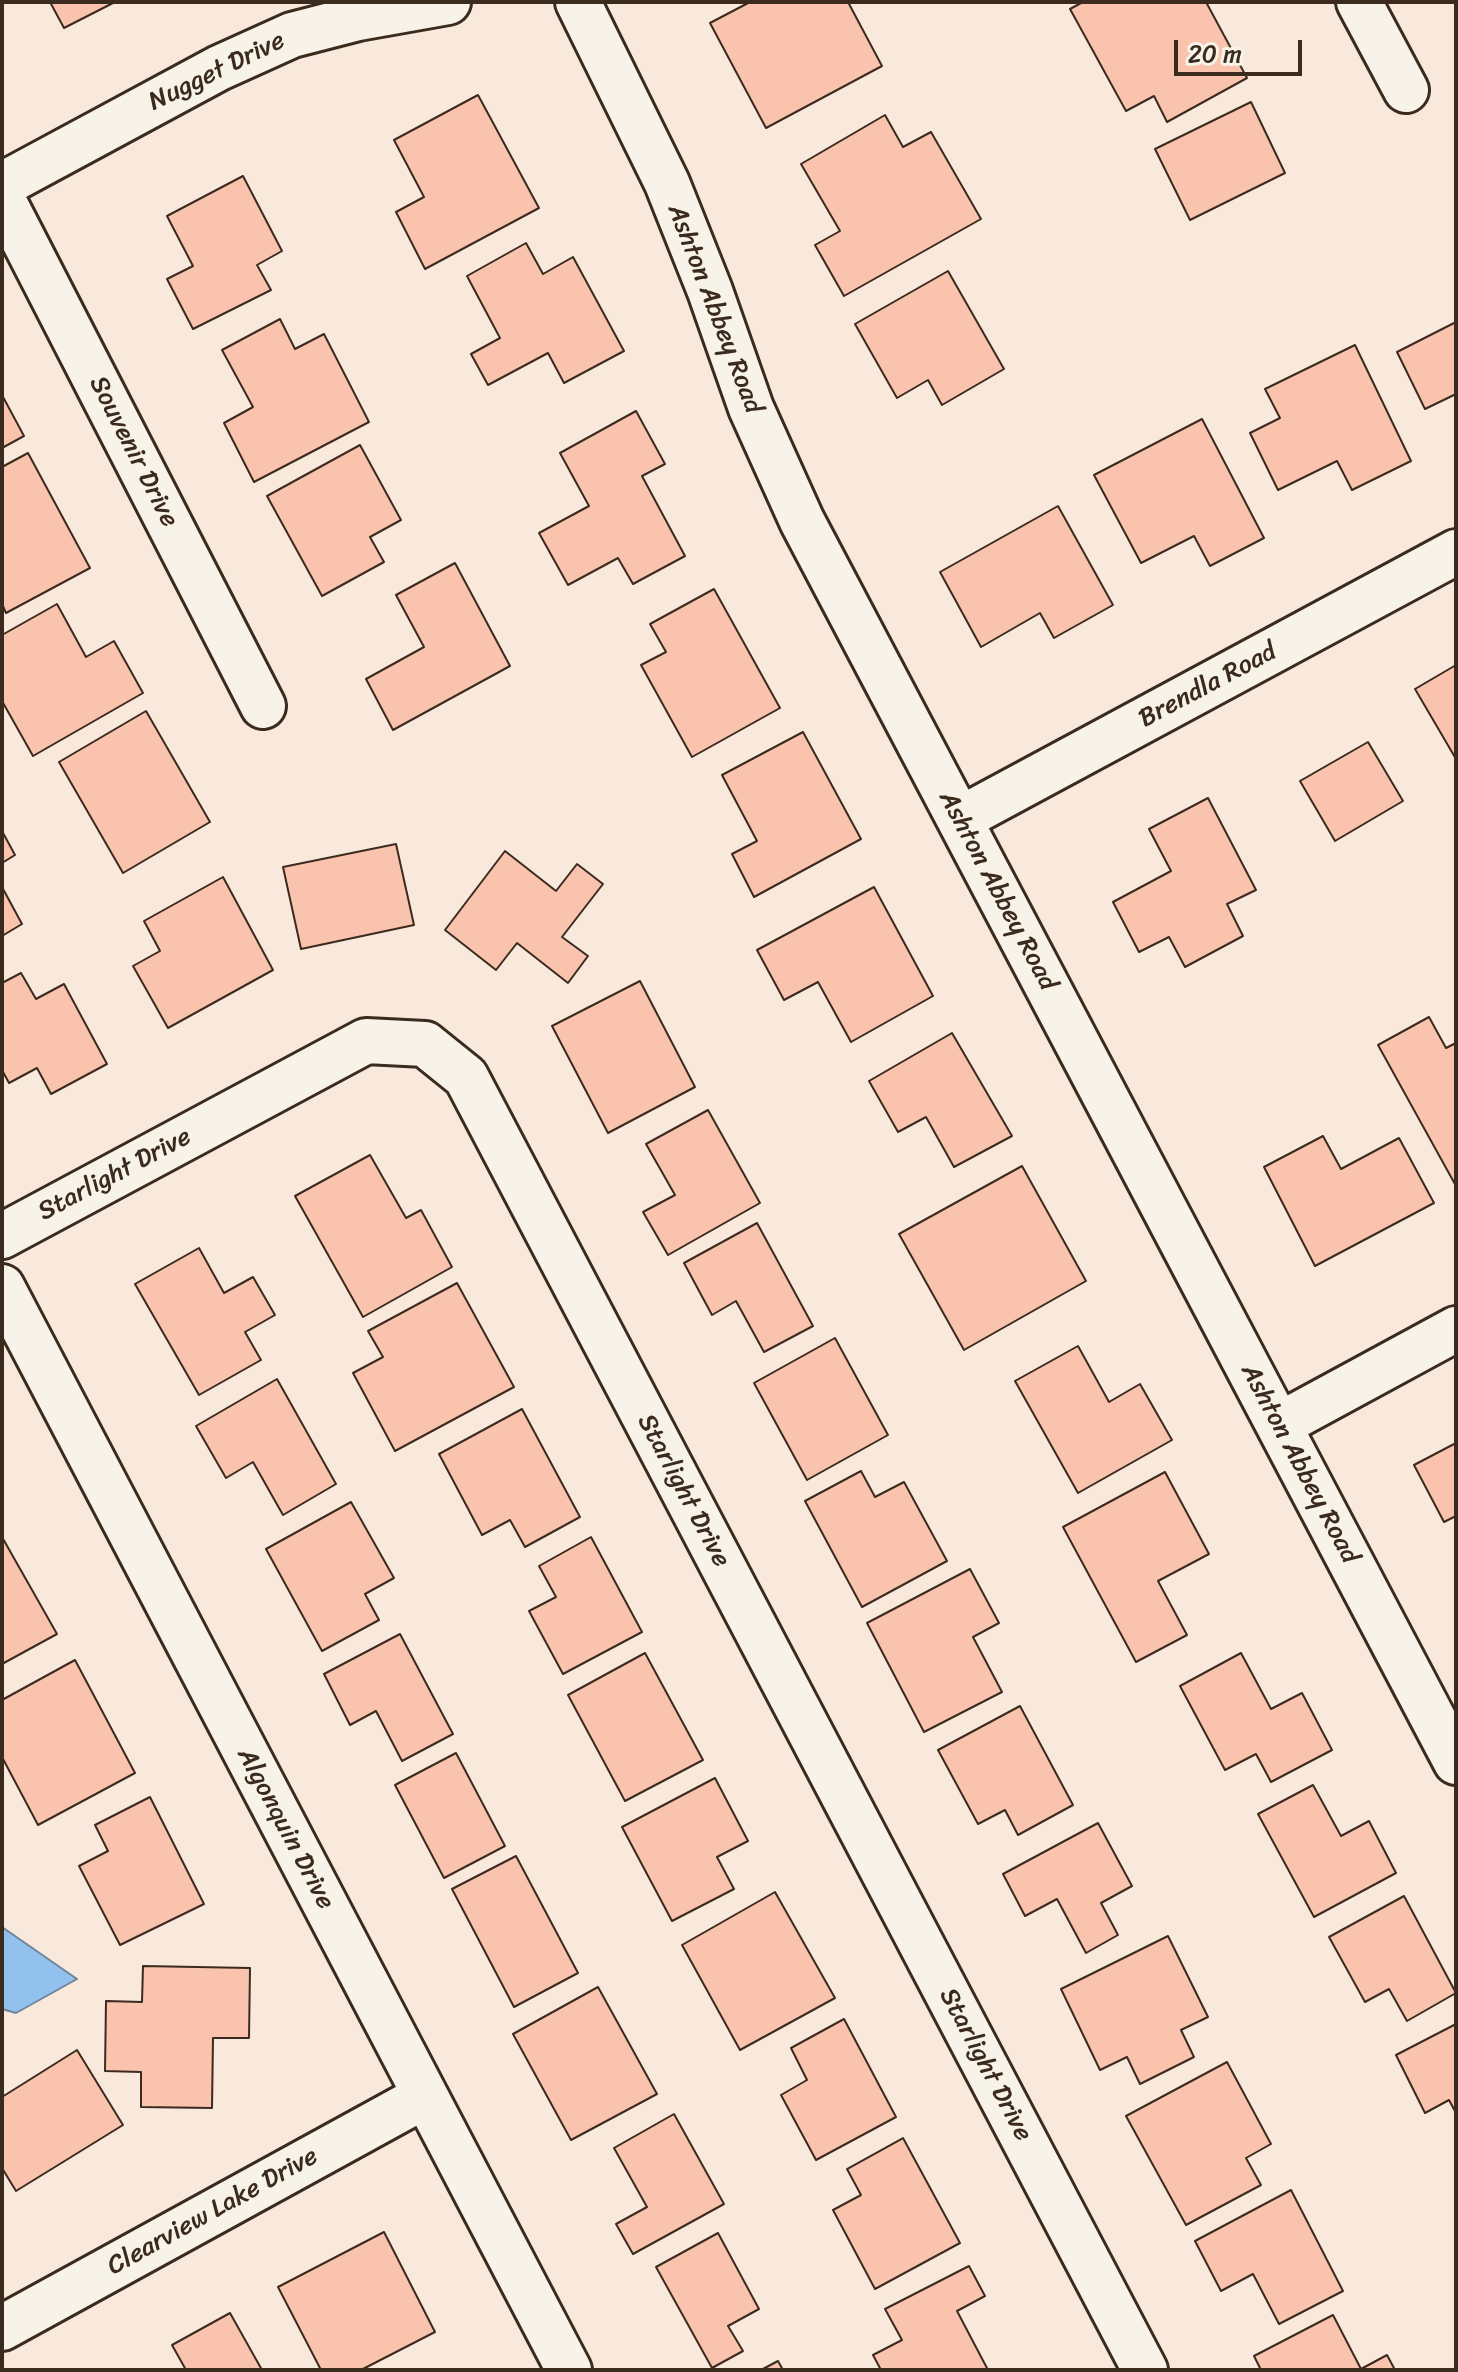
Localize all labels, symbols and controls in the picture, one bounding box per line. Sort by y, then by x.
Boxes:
scale bar [1178,24,1306,74]
street label: Nugget Drive [144,26,290,118]
text: 20 m [1188,33,1242,75]
street label: Ashton Abbey Road [660,200,768,418]
street label: Souvenir Drive [82,371,184,533]
street label: Brendla Road [1134,637,1282,735]
street label: Ashton Abbey Road [931,786,1063,996]
street label: Starlight Drive [33,1122,197,1228]
street label: Ashton Abbey Road [1233,1359,1365,1569]
street label: Starlight Drive [630,1409,736,1573]
street label: Algonquin Drive [229,1743,341,1915]
street label: Starlight Drive [932,1983,1038,2147]
street label: Clearview Lake Drive [102,2141,324,2283]

